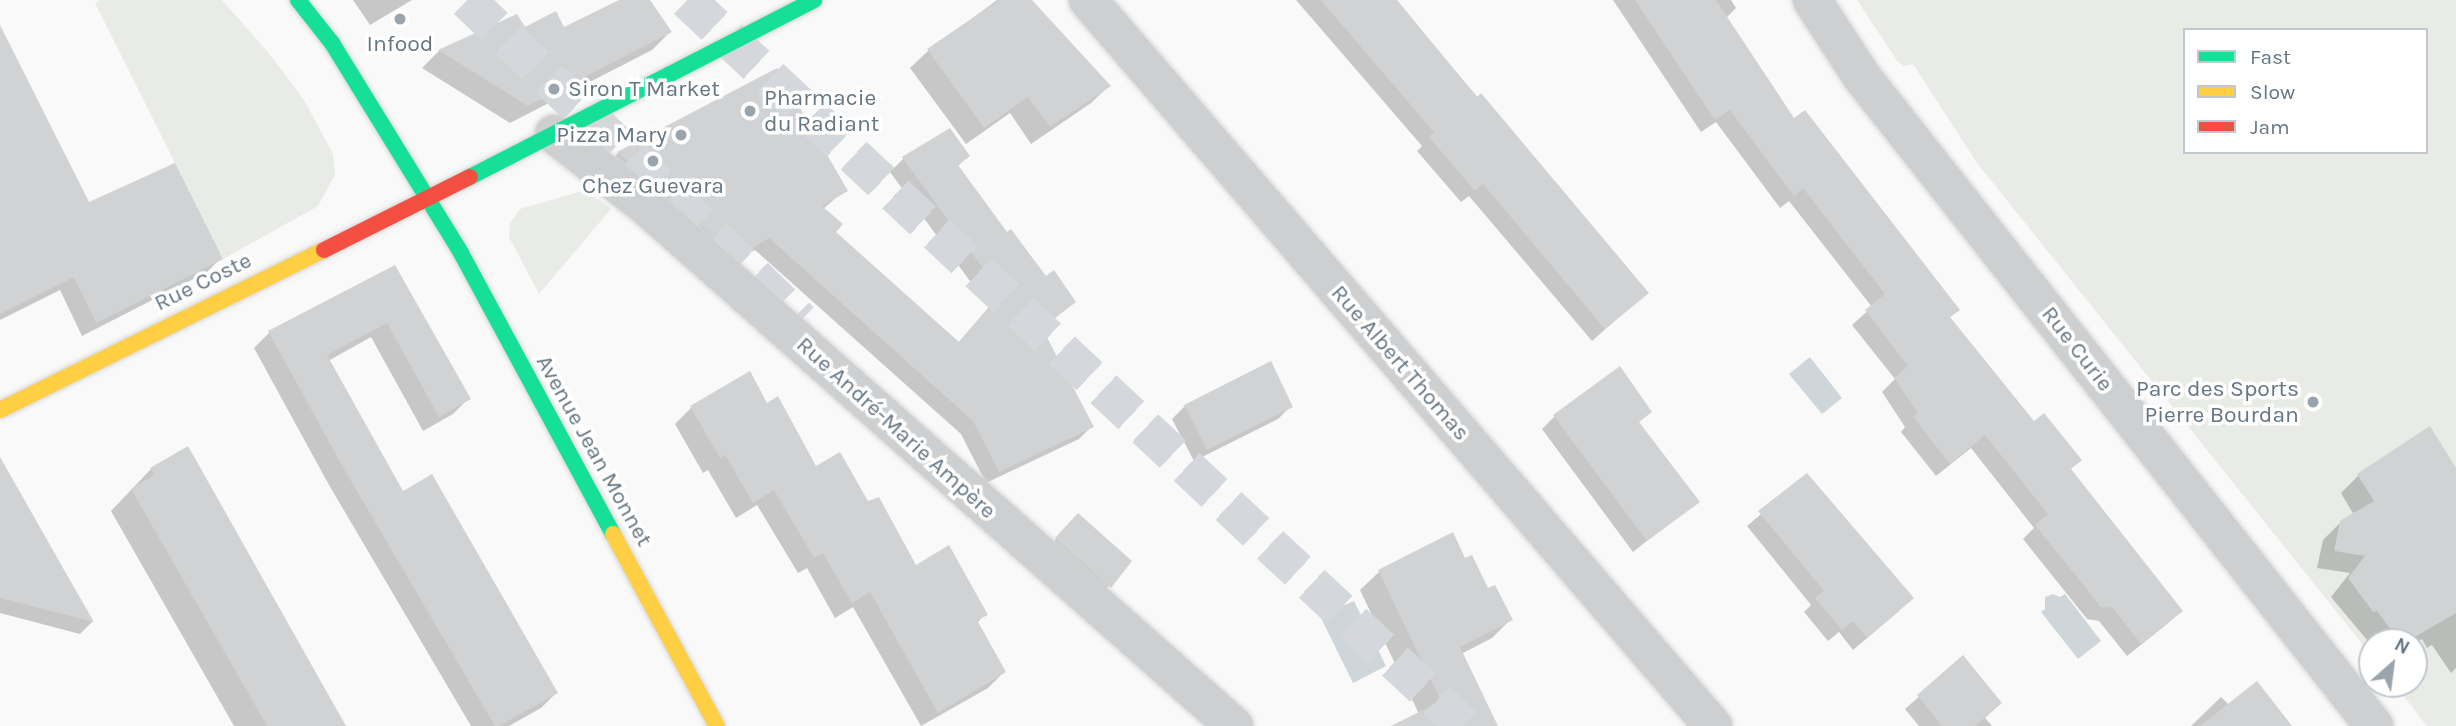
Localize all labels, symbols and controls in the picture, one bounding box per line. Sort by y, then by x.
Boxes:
marker: Infood [392,11,408,27]
legend [2183,28,2428,154]
place label: Infood [367,30,433,58]
text: Fast [2250,45,2291,69]
place label: Siron T Market [568,75,720,103]
text: Slow [2250,80,2295,104]
marker: Siron T Market [546,81,562,97]
place label: Pharmacie du Radiant [764,84,879,138]
marker: Pharmacie du Radiant [742,103,758,119]
text: Jam [2250,115,2290,139]
place label: Pizza Mary [556,121,667,149]
marker: Pizza Mary [673,127,689,143]
marker: Chez Guevara [645,153,661,169]
place label: Chez Guevara [582,172,724,200]
street label: Rue Coste [150,247,256,317]
street label: Rue Albert Thomas [1325,280,1475,446]
street label: Rue Curie [2035,301,2119,397]
street label: Rue André-Marie Ampère [791,331,1001,525]
street label: Avenue Jean Monnet [530,350,658,552]
place label: Parc des Sports Pierre Bourdan [2136,375,2299,429]
marker: Parc des Sports Pierre Bourdan [2305,394,2321,410]
north arrow [2358,628,2428,698]
text: N [2391,633,2413,659]

